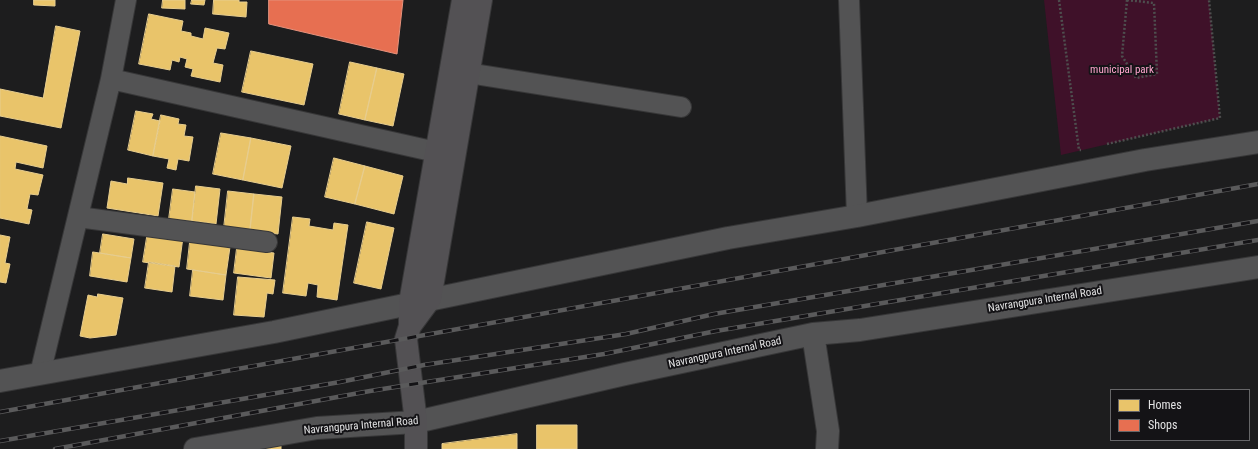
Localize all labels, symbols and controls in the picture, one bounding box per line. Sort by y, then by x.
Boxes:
park label: municipal park [1090,63,1154,77]
street label: Navrangpura Internal Road [987,284,1103,316]
street label: Navrangpura Internal Road [667,335,783,371]
legend [1110,389,1250,441]
text: Homes [1148,398,1182,412]
street label: Navrangpura Internal Road [303,414,419,438]
text: Shops [1148,418,1177,432]

